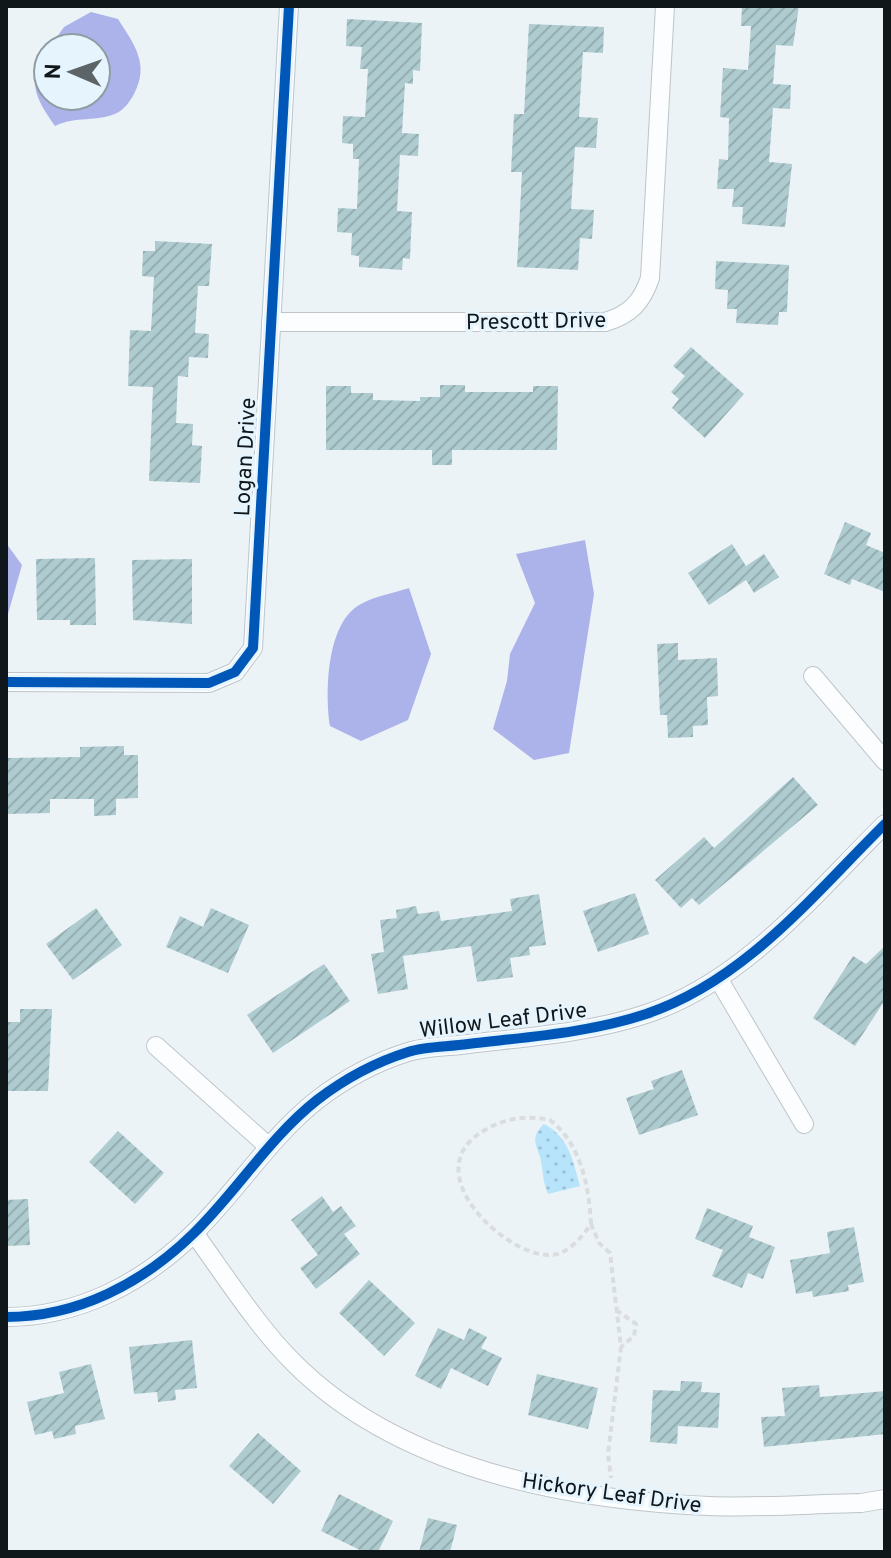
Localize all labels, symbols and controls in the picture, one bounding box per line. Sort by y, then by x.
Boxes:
north arrow [32,32,112,112]
text: N [41,63,68,80]
street label: Prescott Drive [466,308,606,337]
street label: Logan Drive [230,397,263,517]
street label: Willow Leaf Drive [418,998,589,1045]
street label: Hickory Leaf Drive [520,1469,703,1520]

